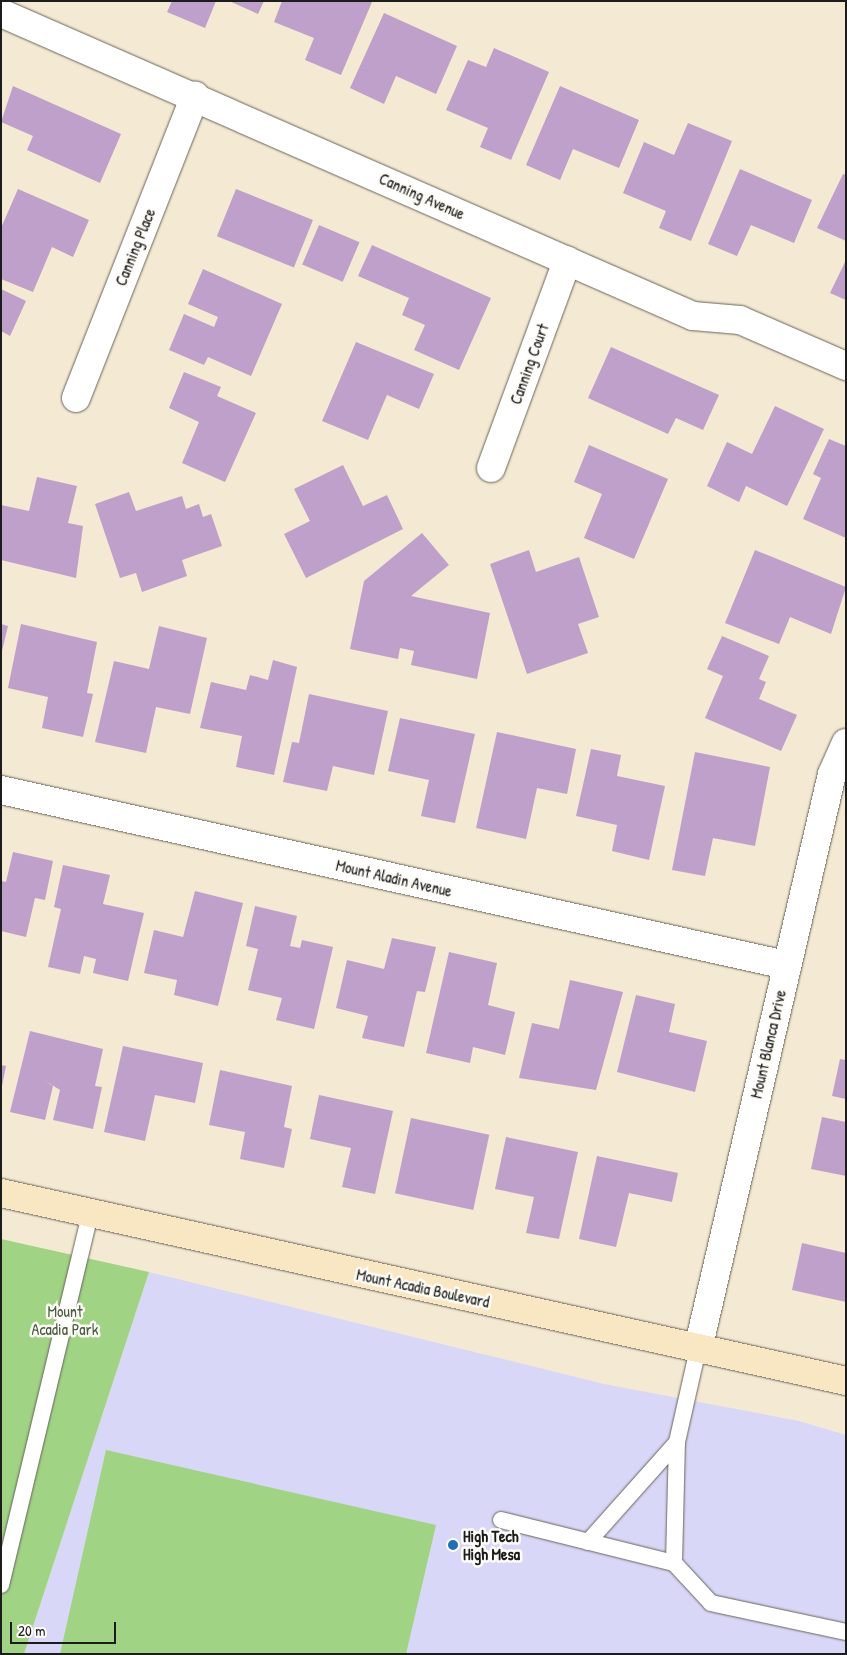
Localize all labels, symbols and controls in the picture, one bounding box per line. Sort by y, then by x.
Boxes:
street label: Canning Avenue [376,169,468,223]
street label: Canning Place [111,205,159,289]
street label: Canning Court [506,321,552,407]
street label: Mount Aladin Avenue [334,855,454,901]
street label: Mount Blanca Drive [746,988,790,1100]
street label: Mount Acadia Boulevard [355,1265,491,1311]
park label: Mount Acadia Park [32,1301,98,1339]
place label: High Tech High Mesa [463,1526,520,1564]
marker: High Tech High Mesa [447,1539,459,1551]
scale bar [12,1612,119,1644]
text: 20 m [18,1620,45,1641]

